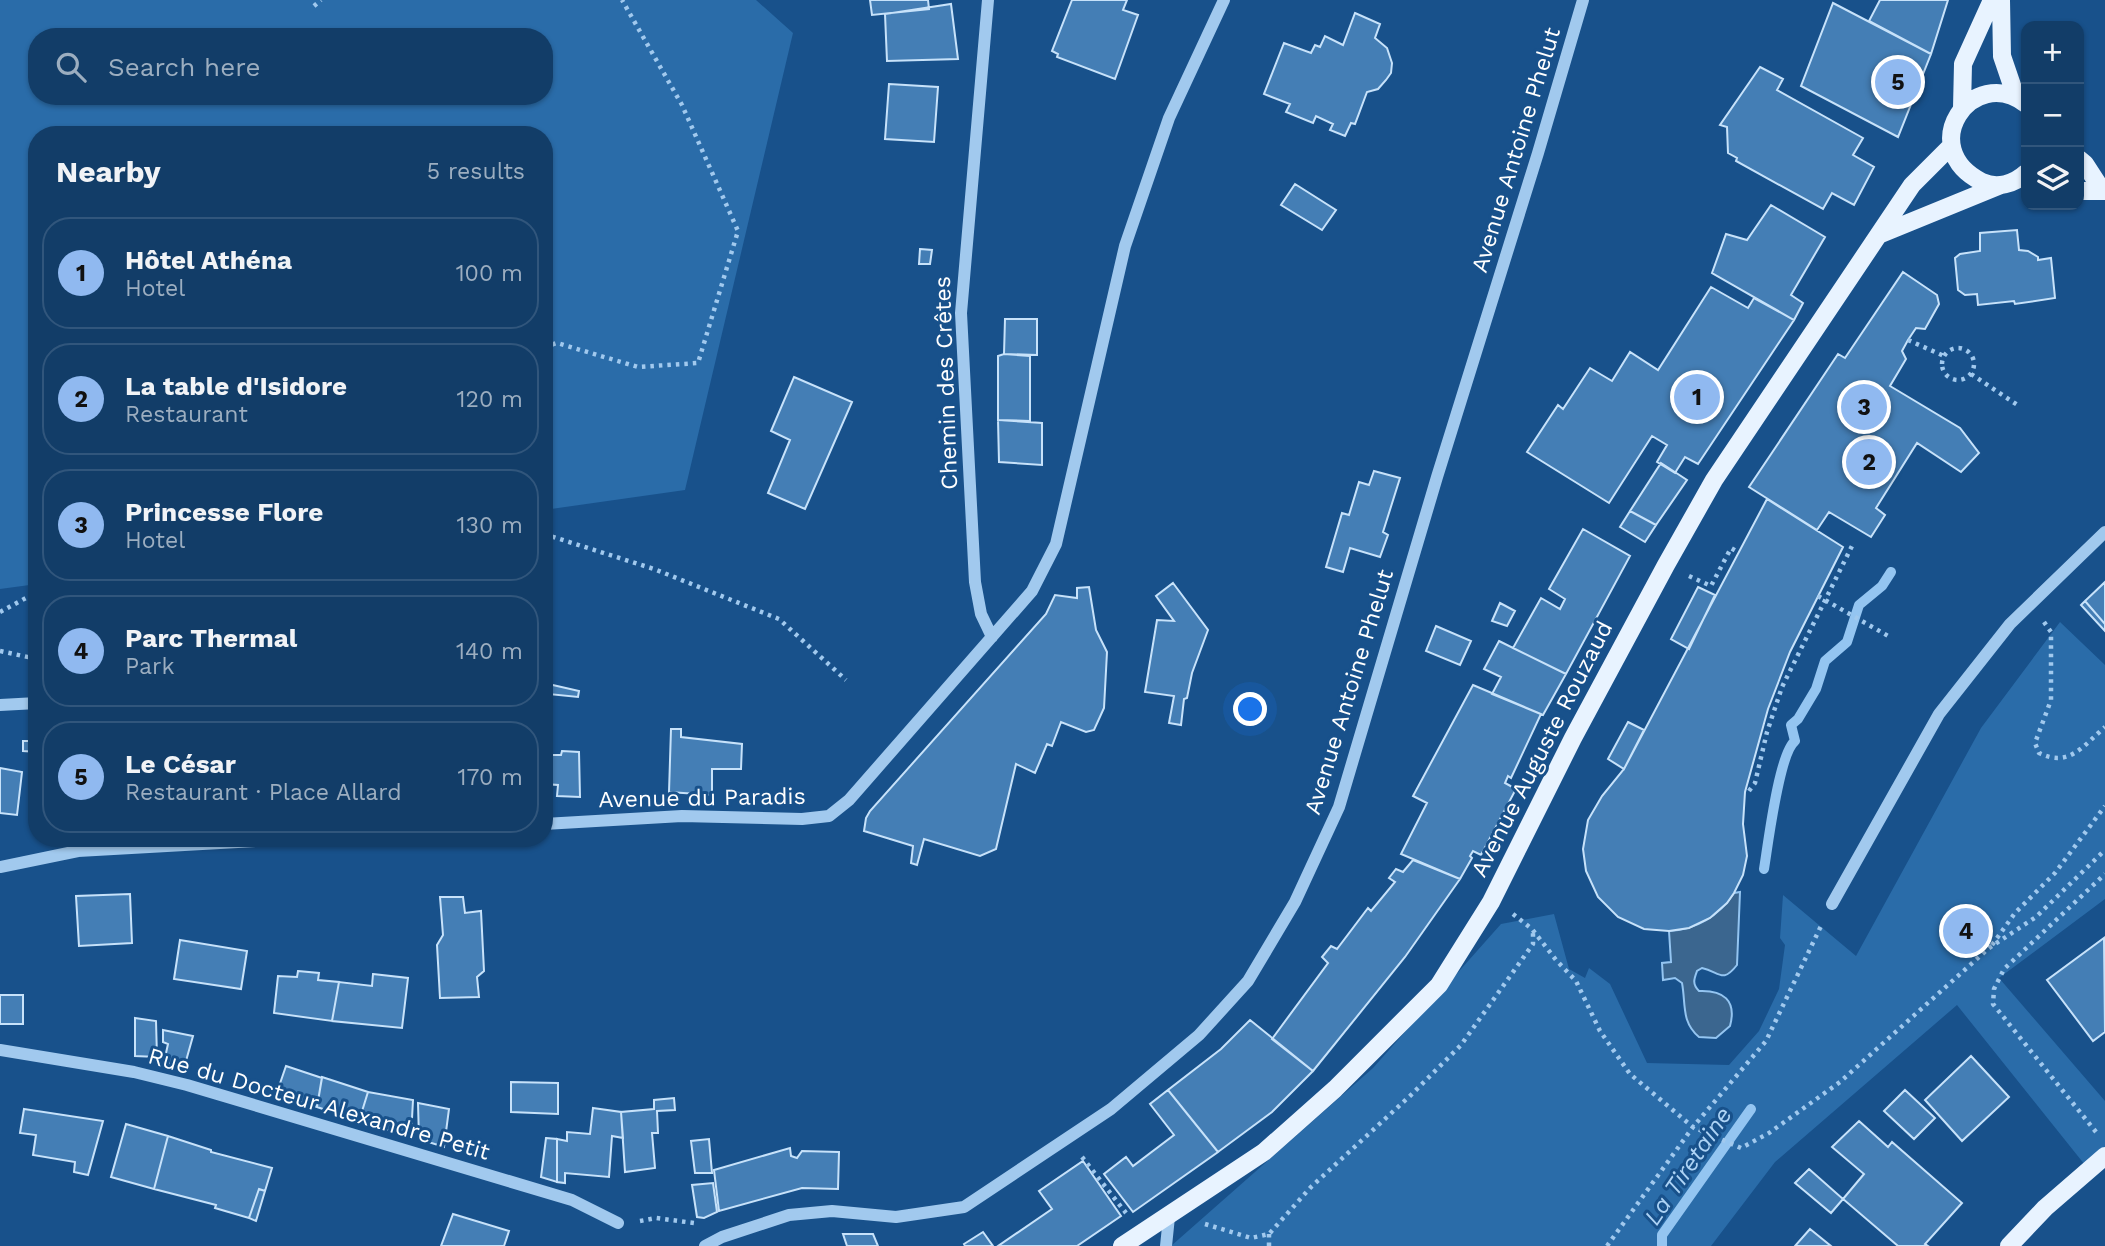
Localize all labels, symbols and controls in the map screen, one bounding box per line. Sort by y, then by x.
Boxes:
map controls [2021,21,2084,210]
button: + [2021,21,2084,84]
street label: Avenue Antoine Phelut [1466,24,1566,276]
search box [28,28,553,105]
icon: search [52,48,90,86]
text: Search here [108,52,260,82]
pin: 5 [1875,56,1921,108]
button: − [2021,84,2084,147]
button: layers [2021,147,2084,210]
text: Nearby [56,154,161,189]
text: 5 results [427,158,525,185]
text: Hôtel Athéna [125,245,292,275]
text: 1 [76,260,86,287]
text: 100 m [456,260,523,287]
text: Hotel [125,275,185,302]
street label: Chemin des Crêtes [929,276,963,490]
text: La table d'Isidore [125,371,347,401]
pin: 1 [1674,371,1720,423]
pin: 3 [1841,381,1887,433]
text: 2 [74,386,88,413]
text: 120 m [457,386,523,413]
text: Restaurant [125,401,248,428]
pin: 2 [1846,436,1892,488]
text: Princesse Flore [125,497,323,527]
text: 3 [74,512,88,539]
text: 130 m [457,512,523,539]
text: Hotel [125,527,185,554]
street label: Avenue Antoine Phelut [1299,566,1399,818]
street label: Avenue Auguste Rouzaud [1466,617,1618,881]
text: Parc Thermal [125,623,297,653]
text: 4 [74,638,88,665]
text: 140 m [456,638,523,665]
text: Park [125,653,174,680]
your location [1233,692,1267,726]
text: Le César [125,749,236,779]
text: 5 [74,764,88,791]
text: 170 m [458,764,523,791]
text: Restaurant · Place Allard [125,779,402,806]
street label: Avenue du Paradis [598,783,806,813]
pin: 4 [1943,905,1989,957]
street label: Rue du Docteur Alexandre Petit [145,1042,493,1166]
water label: La Tiretaine [1638,1102,1738,1230]

